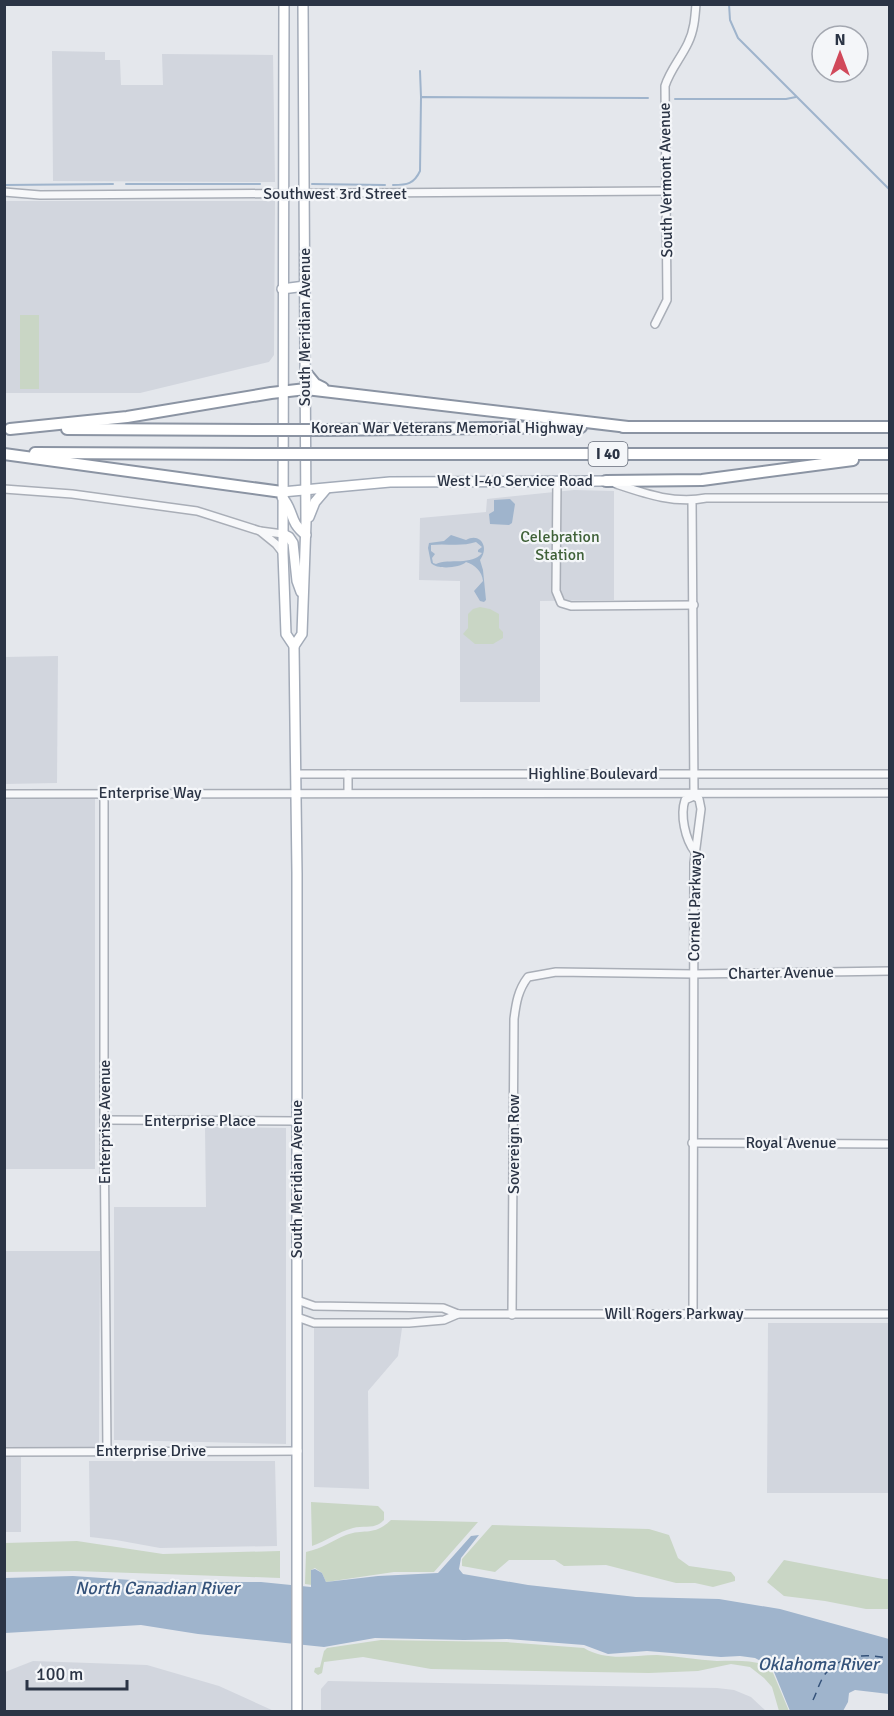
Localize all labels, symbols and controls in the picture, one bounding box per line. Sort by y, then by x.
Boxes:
north arrow [810,24,870,84]
text: N [834,30,846,50]
street label: South Vermont Avenue [655,102,677,258]
street label: Southwest 3rd Street [263,184,407,204]
street label: South Meridian Avenue [295,248,315,406]
street label: Korean War Veterans Memorial Highway [311,418,584,438]
road number: I 40 [588,442,628,466]
street label: West I-40 Service Road [437,471,593,491]
park label: Celebration Station [520,527,600,565]
street label: Highline Boulevard [528,764,658,784]
street label: Enterprise Way [98,783,202,803]
street label: Cornell Parkway [684,850,706,962]
street label: Charter Avenue [728,962,834,984]
street label: Enterprise Avenue [95,1060,115,1184]
street label: Sovereign Row [504,1094,524,1194]
street label: South Meridian Avenue [287,1100,307,1258]
street label: Enterprise Place [144,1111,256,1131]
street label: Royal Avenue [745,1133,837,1153]
street label: Will Rogers Parkway [605,1304,744,1324]
street label: Enterprise Drive [96,1441,206,1461]
water label: North Canadian River [75,1577,241,1599]
scale bar [27,1653,128,1691]
water label: Oklahoma River [758,1653,881,1675]
text: 100 m [36,1663,83,1685]

